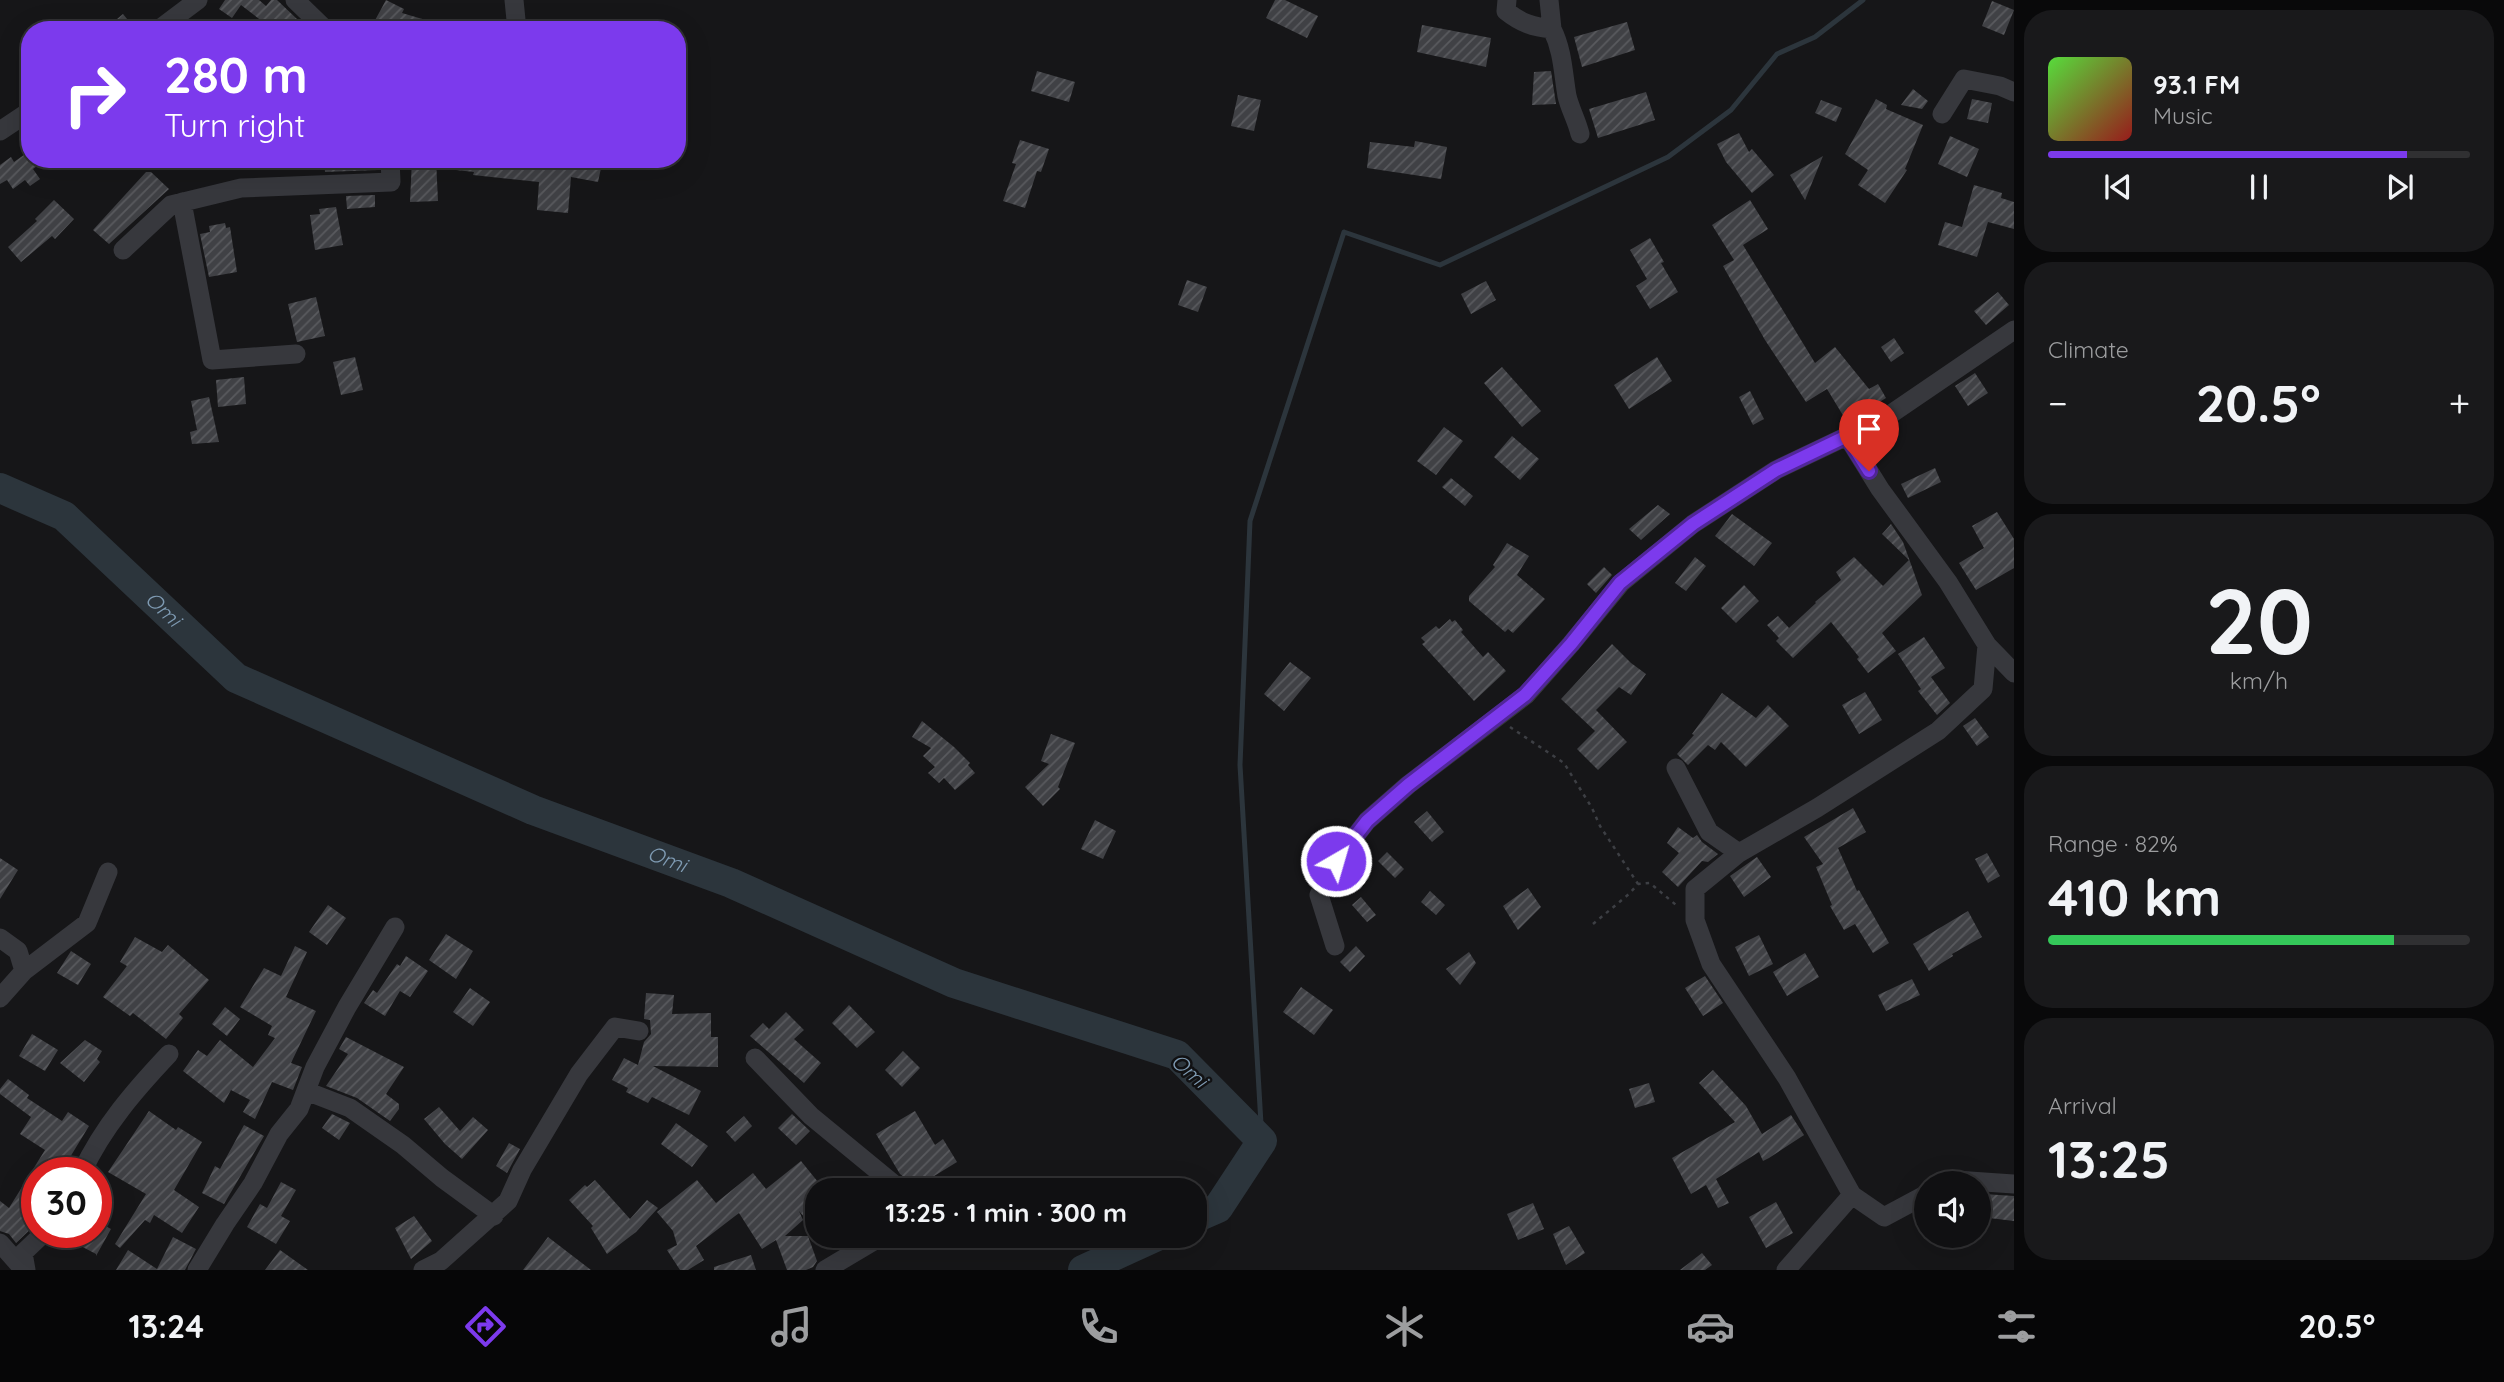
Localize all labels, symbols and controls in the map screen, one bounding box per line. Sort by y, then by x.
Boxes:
text: 280 m [164,44,308,105]
icon: right [49,49,140,140]
text: 93.1 FM [2153,68,2240,101]
text: Music [2153,101,2213,130]
text: Turn right [164,105,305,145]
icon: previous [2099,168,2137,206]
icon: pause [2240,168,2278,206]
icon: next [2381,168,2419,206]
text: Climate [2048,335,2129,364]
text: 20.5° [2196,370,2321,435]
text: − [2048,379,2068,427]
text: + [2449,379,2470,427]
pin [1839,399,1899,471]
icon: arrive [1850,410,1888,448]
text: 20 [2205,563,2313,677]
water label: Omi [140,586,189,633]
text: km/h [2230,666,2288,695]
position arrow [1299,824,1373,898]
text: Range · 82% [2048,829,2178,858]
water label: Omi [644,839,693,878]
text: 410 km [2048,864,2221,929]
water label: Omi [1166,1047,1215,1095]
text: Arrival [2048,1091,2117,1120]
text: 13:25 [2048,1126,2170,1191]
speed limit sign: 30 [21,1157,112,1248]
map controls [1914,1171,1991,1248]
button: sound [1914,1171,1991,1248]
text: 13:25 · 1 min · 300 m [885,1196,1127,1229]
icon: directions [461,1302,510,1351]
icon: music [767,1302,816,1351]
icon: phone [1074,1302,1123,1351]
icon: climate [1380,1302,1429,1351]
icon: car [1686,1302,1735,1351]
icon: filters [1992,1302,2041,1351]
text: 13:24 [129,1306,204,1346]
text: 20.5° [2299,1306,2375,1346]

